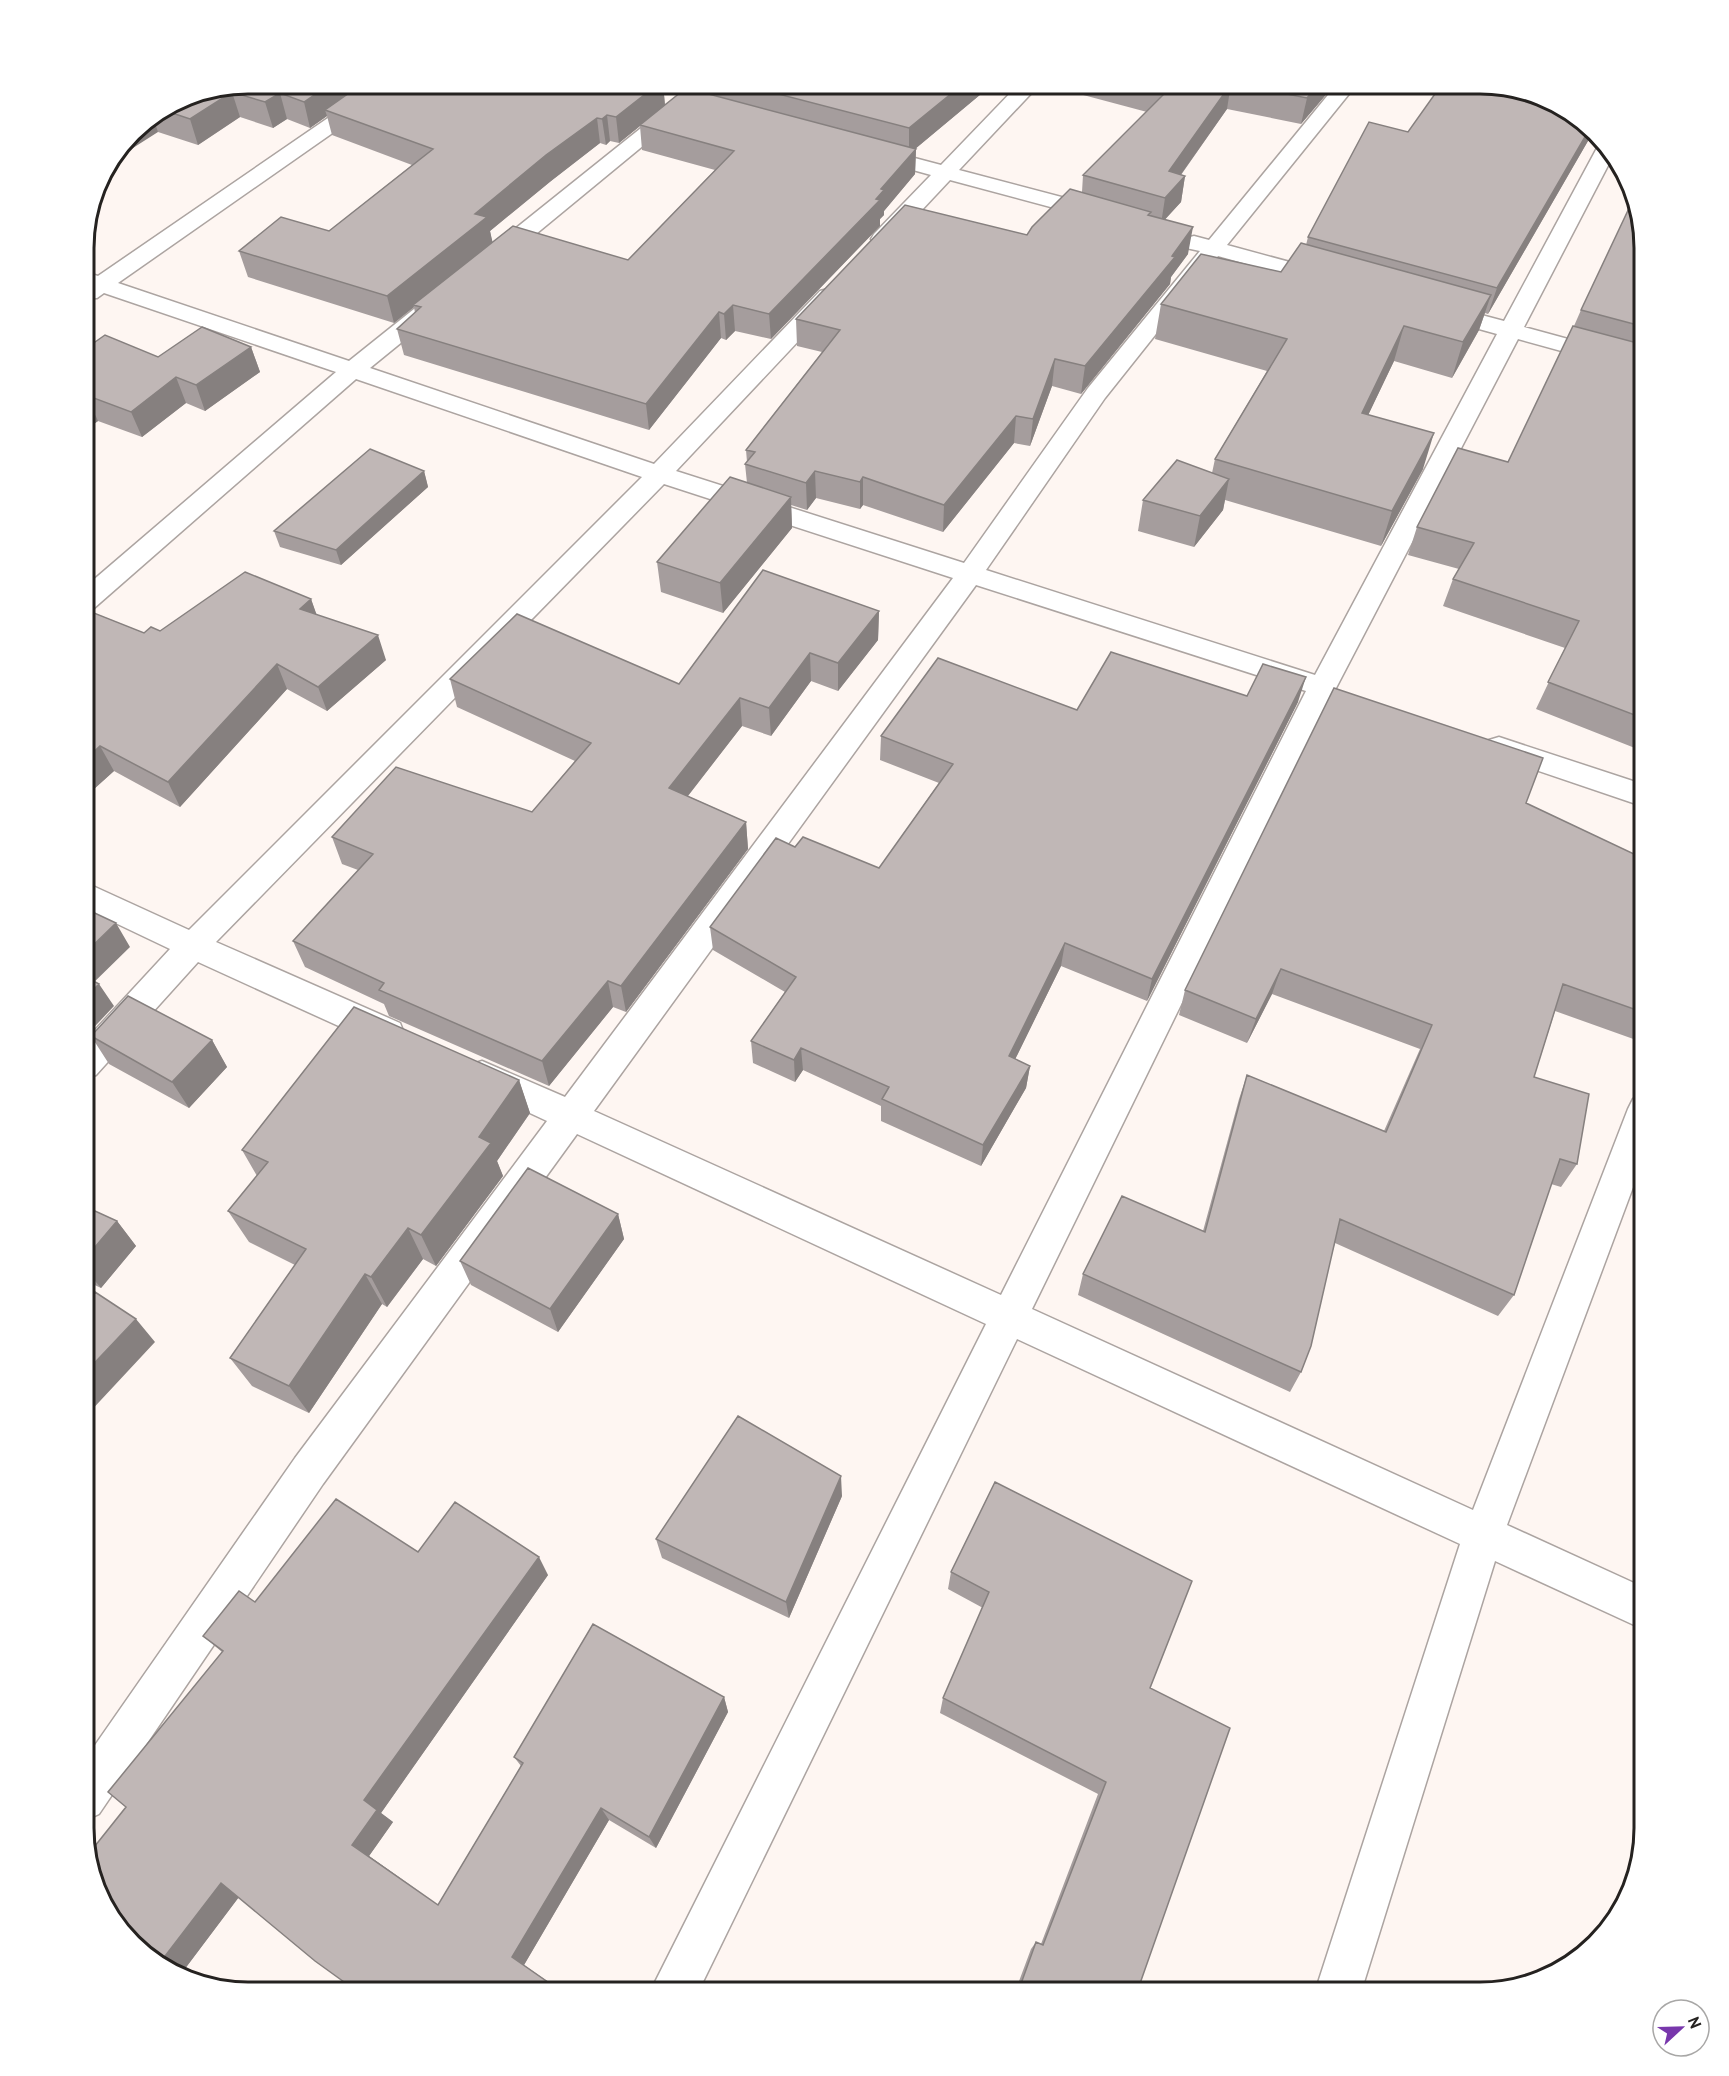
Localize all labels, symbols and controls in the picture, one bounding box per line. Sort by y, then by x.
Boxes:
north arrow [1651,1998,1711,2058]
text: N [1684,2014,1706,2031]

